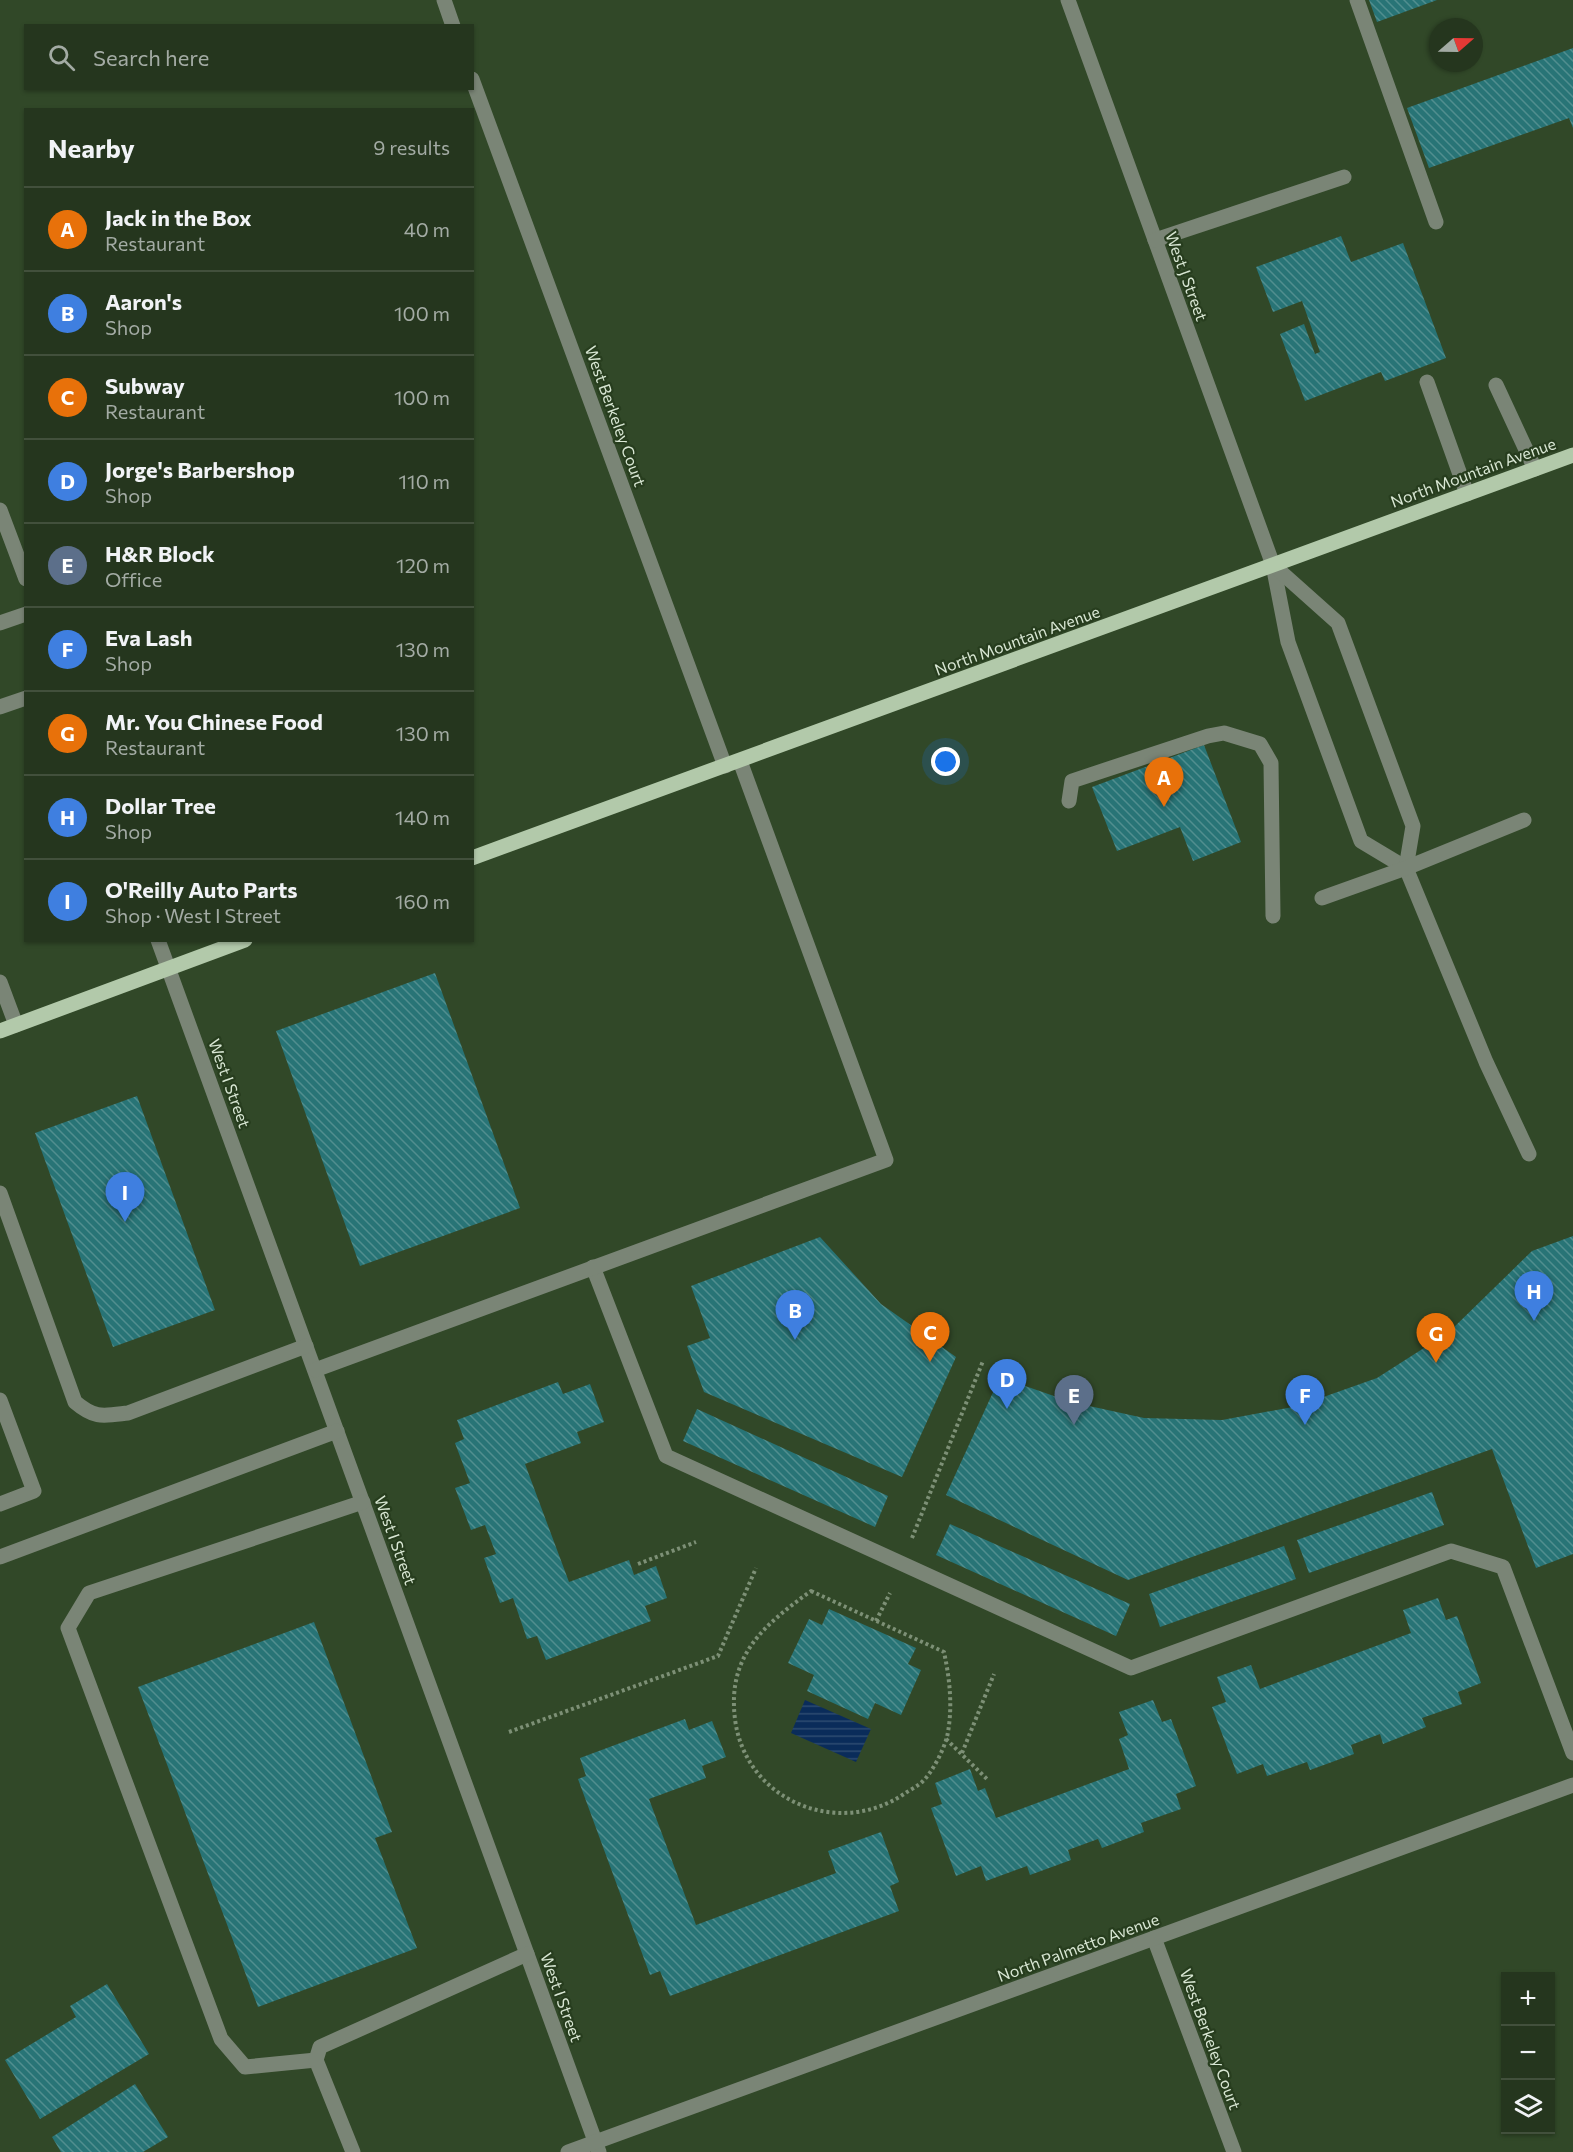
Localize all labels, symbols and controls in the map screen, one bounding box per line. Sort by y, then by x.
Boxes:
north arrow [1429,18,1483,72]
search box [24,24,474,90]
icon: search [45,41,78,74]
text: Search here [93,44,209,71]
text: Nearby [48,132,135,163]
text: 9 results [373,135,450,159]
text: Jack in the Box [105,204,252,231]
text: A [60,217,75,241]
text: 40 m [404,217,450,241]
street label: West J Street [1162,229,1212,324]
text: Restaurant [105,231,205,255]
text: Aaron's [105,288,182,315]
text: B [61,301,74,325]
text: 100 m [394,301,450,325]
text: Shop [105,315,152,339]
street label: West Berkeley Court [582,343,650,489]
text: Subway [105,372,185,399]
text: C [61,385,74,409]
text: 100 m [394,385,450,409]
text: Restaurant [105,399,205,423]
street label: North Mountain Avenue [1388,433,1558,511]
text: Jorge's Barbershop [105,456,295,483]
text: D [60,469,75,493]
text: 110 m [399,469,450,493]
text: Shop [105,483,152,507]
text: H&R Block [105,540,215,567]
text: E [62,553,73,577]
text: 120 m [396,553,450,577]
text: Office [105,567,162,591]
street label: North Mountain Avenue [932,601,1102,679]
text: Eva Lash [105,624,193,651]
text: F [62,637,73,661]
text: 130 m [396,637,450,661]
text: Shop [105,651,152,675]
text: Mr. You Chinese Food [105,708,323,735]
text: G [60,721,75,745]
text: 130 m [396,721,450,745]
text: Restaurant [105,735,205,759]
your location [931,747,960,776]
pin: A [1144,758,1184,807]
text: Dollar Tree [105,792,216,819]
text: H [60,805,75,829]
text: 140 m [395,805,450,829]
text: Shop [105,819,152,843]
text: O'Reilly Auto Parts [105,876,297,903]
text: I [64,889,71,913]
text: 160 m [395,889,450,913]
text: Shop · West I Street [105,903,281,927]
street label: West I Street [205,1036,255,1130]
pin: I [106,1172,144,1222]
pin: H [1514,1272,1553,1321]
pin: B [776,1290,814,1340]
pin: C [910,1312,950,1362]
pin: G [1416,1314,1456,1363]
pin: D [988,1360,1026,1409]
pin: E [1054,1376,1094,1425]
pin: F [1286,1376,1324,1425]
street label: West I Street [371,1493,421,1587]
street label: North Palmetto Avenue [995,1909,1161,1985]
street label: West I Street [537,1950,587,2044]
street label: West Berkeley Court [1177,1966,1245,2112]
map controls [1501,1972,1555,2134]
button: + [1501,1972,1555,2026]
button: − [1501,2026,1555,2080]
button: layers [1501,2080,1555,2134]

